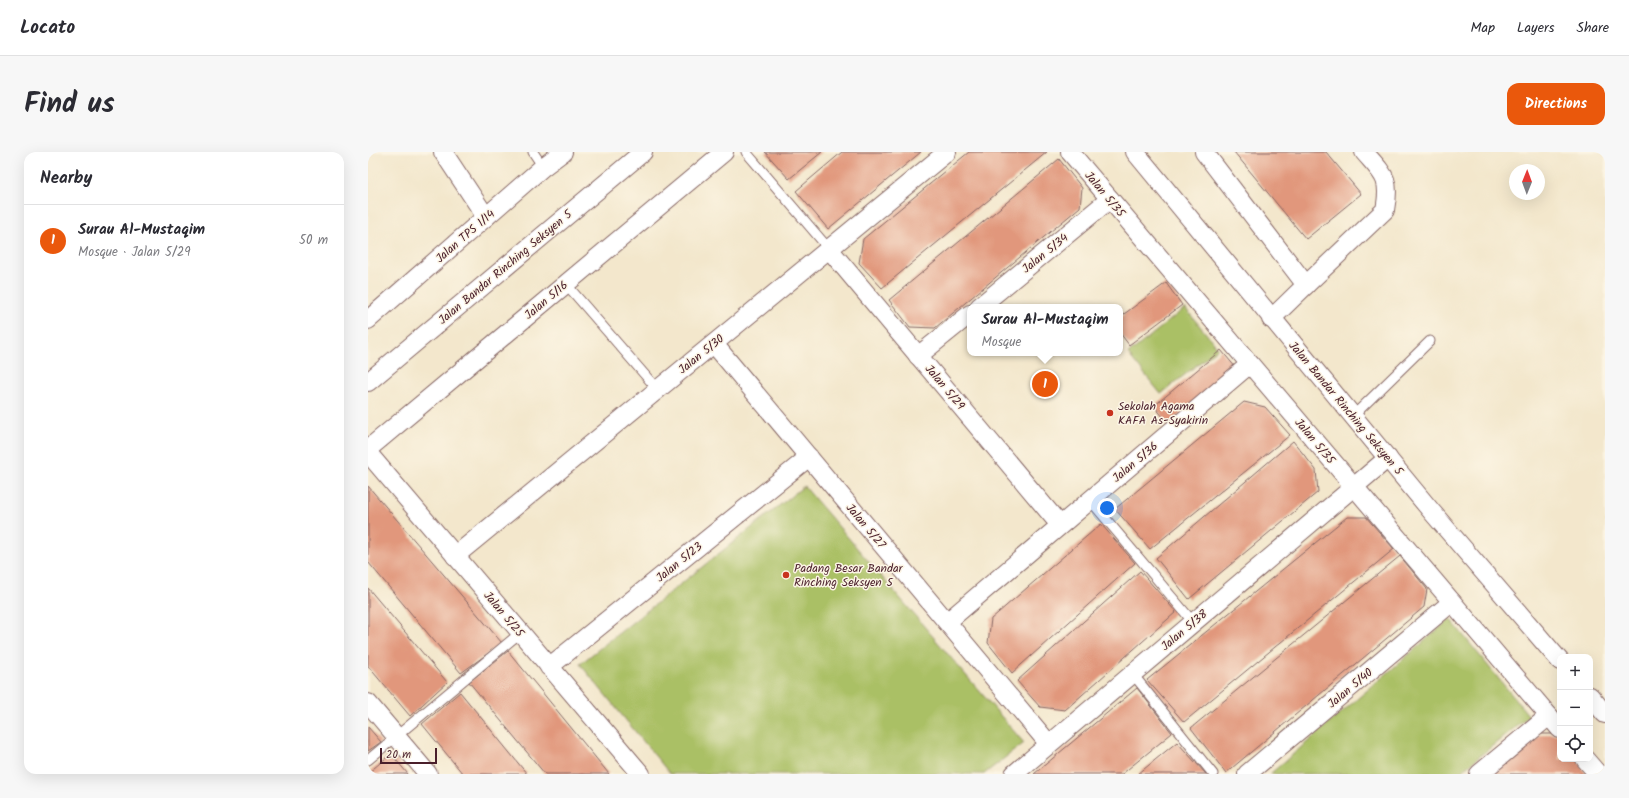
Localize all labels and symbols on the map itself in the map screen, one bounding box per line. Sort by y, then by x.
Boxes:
north arrow [1509,164,1545,200]
street label: Jalan 5/35 [1080,167,1131,223]
street label: Jalan Bandar Rinching Seksyen 5 [434,204,578,329]
street label: Jalan TPS 1/14 [431,205,500,268]
street label: Jalan 5/34 [1018,228,1073,278]
street label: Jalan 5/16 [520,276,572,324]
street label: Jalan 5/30 [674,330,729,379]
street label: Jalan Bandar Rinching Seksyen 5 [1284,337,1409,481]
street label: Jalan 5/29 [920,360,970,414]
pin: 1 [1032,369,1058,399]
place label: Sekolah Agama KAFA As-Syakirin [1118,397,1208,430]
marker: Sekolah Agama KAFA As-Syakirin [1105,408,1115,418]
street label: Jalan 5/35 [1290,414,1341,470]
street label: Jalan 5/36 [1108,437,1163,487]
your location [1097,498,1117,518]
street label: Jalan 5/27 [841,499,891,554]
street label: Jalan 5/23 [652,537,707,587]
place label: Padang Besar Bandar Rinching Seksyen 5 [794,559,904,592]
marker: Padang Besar Bandar Rinching Seksyen 5 [781,570,791,580]
street label: Jalan 5/25 [479,587,530,643]
street label: Jalan 5/38 [1157,605,1212,656]
street label: Jalan 5/40 [1323,664,1377,713]
scale bar [380,746,437,765]

